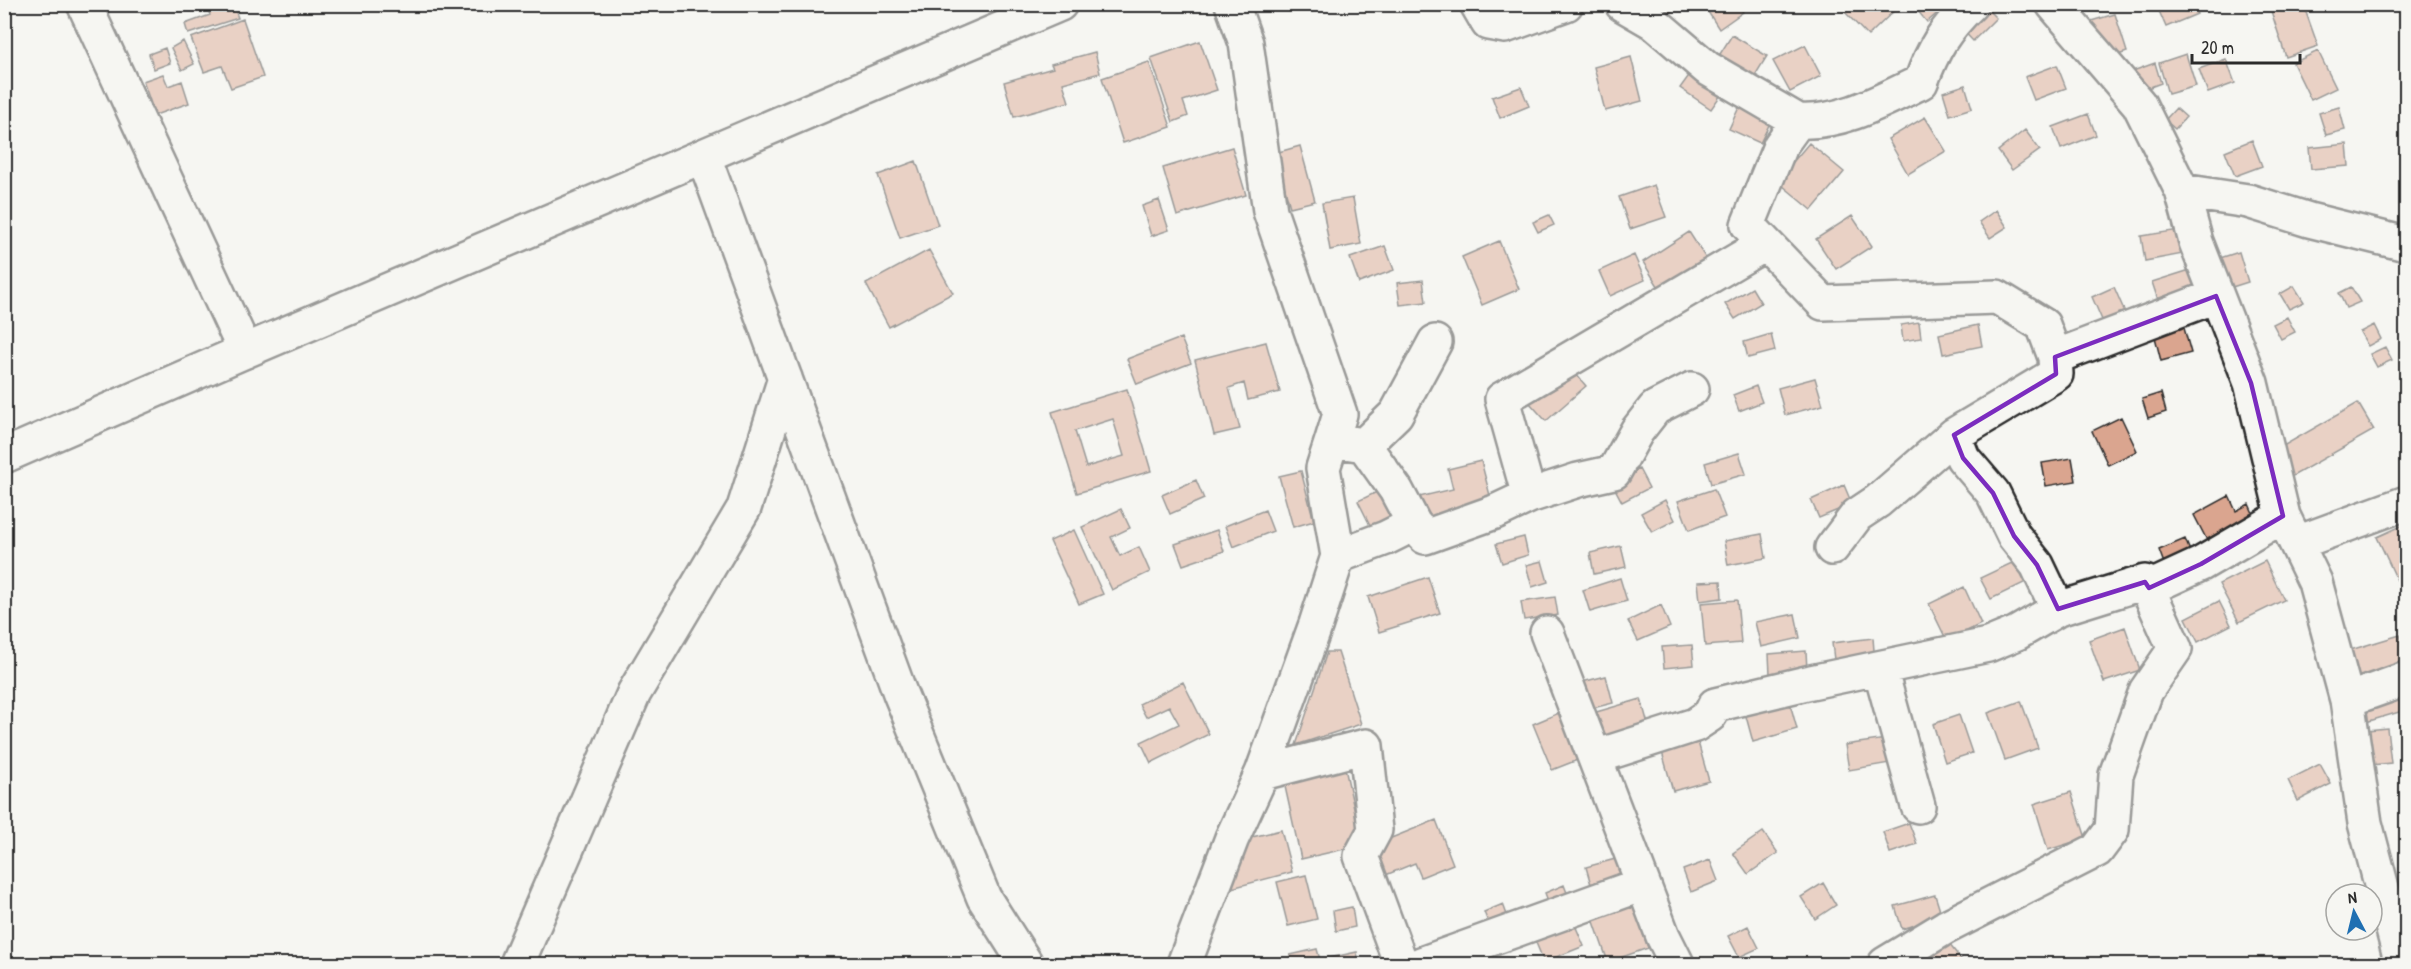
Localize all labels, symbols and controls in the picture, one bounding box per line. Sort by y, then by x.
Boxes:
scale bar [2192,27,2300,65]
text: 20 m [2201,35,2234,60]
north arrow [2324,882,2384,942]
text: N [2347,886,2358,909]

